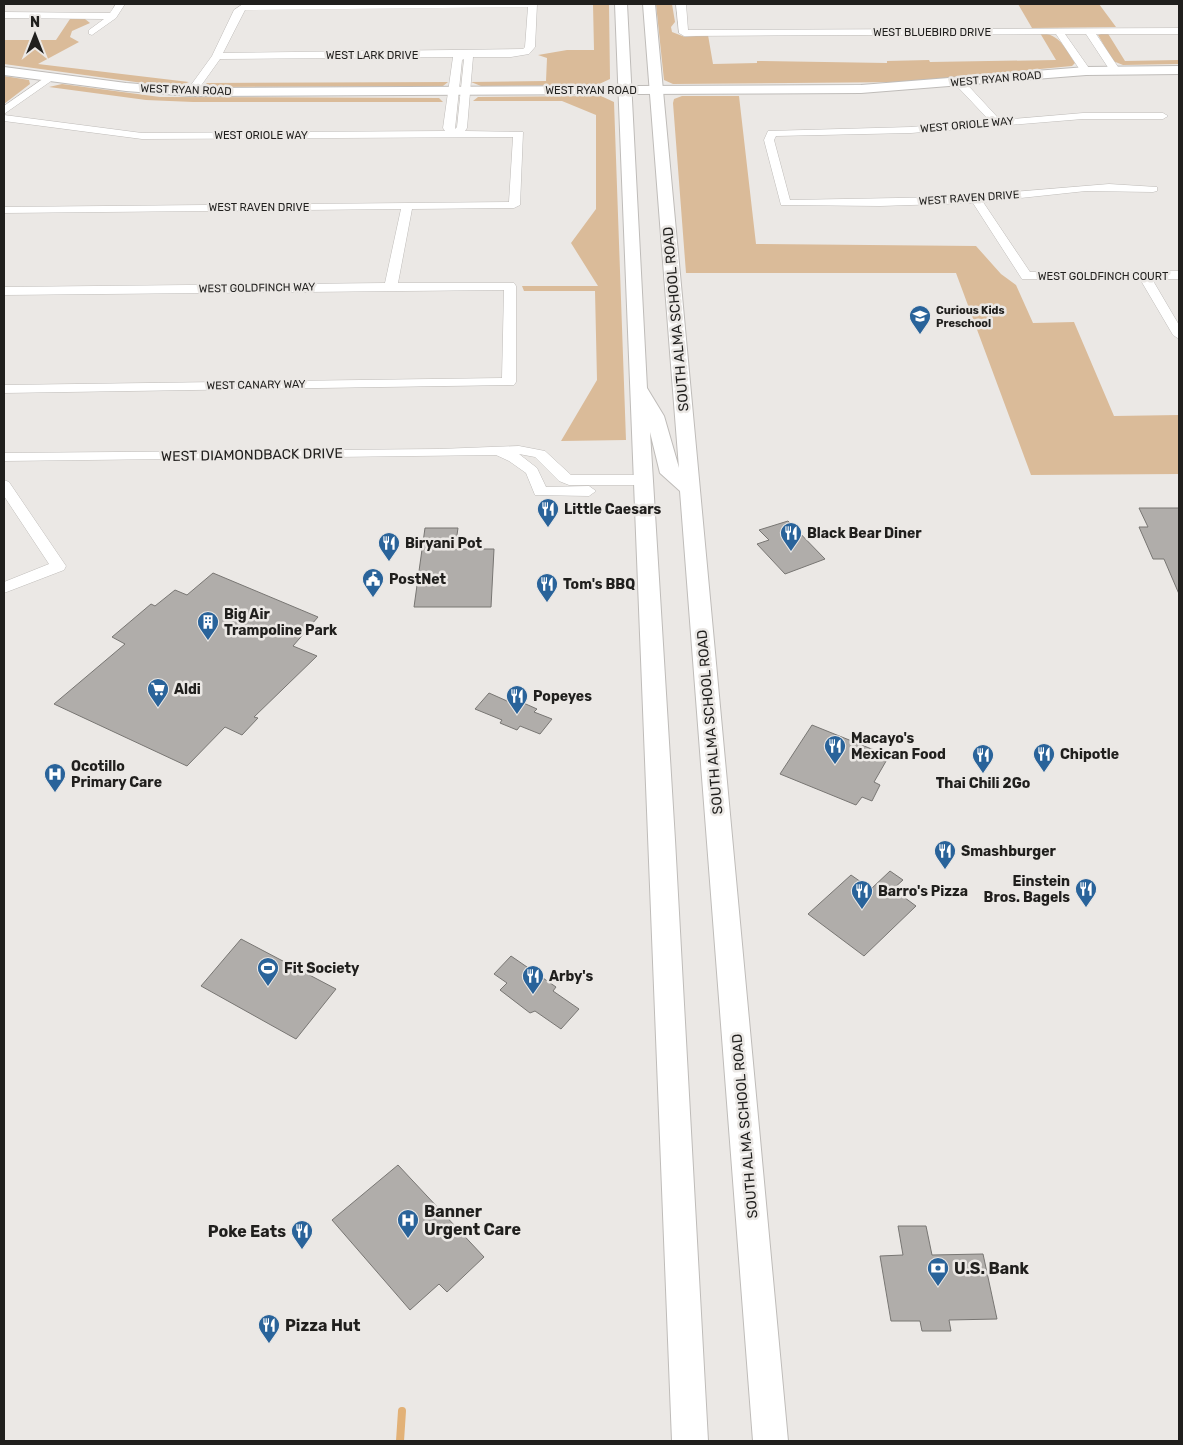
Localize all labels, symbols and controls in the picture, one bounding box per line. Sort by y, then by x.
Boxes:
north arrow [10,10,60,60]
text: N [30,14,40,31]
street label: WEST BLUEBIRD DRIVE [873,26,991,39]
street label: WEST LARK DRIVE [326,49,419,62]
street label: WEST RYAN ROAD [950,69,1042,89]
street label: WEST RYAN ROAD [140,82,232,98]
street label: WEST RYAN ROAD [545,84,637,97]
street label: WEST ORIOLE WAY [920,114,1014,136]
street label: WEST ORIOLE WAY [214,129,308,142]
street label: WEST RAVEN DRIVE [918,188,1020,208]
street label: WEST RAVEN DRIVE [209,201,310,214]
street label: SOUTH ALMA SCHOOL ROAD [659,226,693,412]
street label: WEST GOLDFINCH COURT [1038,270,1169,283]
street label: WEST GOLDFINCH WAY [199,280,315,296]
school or university icon: Curious Kids Preschool [908,304,932,335]
place label: Curious Kids Preschool [936,304,1005,330]
street label: WEST CANARY WAY [206,378,306,392]
street label: WEST DIAMONDBACK DRIVE [161,445,343,465]
restaurant icon: Little Caesars [536,497,560,528]
place label: Little Caesars [564,501,662,518]
restaurant icon: Black Bear Diner [779,521,803,552]
place label: Black Bear Diner [807,525,922,542]
restaurant icon: Biryani Pot [377,531,401,562]
place label: Biryani Pot [405,535,482,552]
public building icon: PostNet [361,567,385,598]
place label: PostNet [389,571,447,588]
restaurant icon: Tom's BBQ [535,572,559,603]
place label: Tom's BBQ [563,576,635,593]
place label: Big Air Trampoline Park [224,606,338,639]
building icon: Big Air Trampoline Park [196,610,220,641]
street label: SOUTH ALMA SCHOOL ROAD [693,629,727,815]
supermarket icon: Aldi [146,677,170,708]
place label: Aldi [174,681,201,698]
restaurant icon: Popeyes [505,684,529,715]
place label: Popeyes [533,688,592,705]
place label: Macayo's Mexican Food [851,730,946,763]
restaurant icon: Macayo's Mexican Food [823,734,847,765]
restaurant icon: Chipotle [1032,742,1056,773]
restaurant icon: Thai Chili 2Go [971,743,995,774]
place label: Chipotle [1060,746,1119,763]
place label: Ocotillo Primary Care [71,758,162,791]
hospital icon: Ocotillo Primary Care [43,762,67,793]
place label: Thai Chili 2Go [936,775,1030,792]
restaurant icon: Smashburger [933,839,957,870]
place label: Smashburger [961,843,1056,860]
place label: Einstein Bros. Bagels [984,873,1070,906]
restaurant icon: Einstein Bros. Bagels [1074,877,1098,908]
restaurant icon: Barro's Pizza [850,879,874,910]
place label: Barro's Pizza [878,883,968,900]
sports icon: Fit Society [256,956,280,987]
place label: Fit Society [284,960,360,977]
restaurant icon: Arby's [521,964,545,995]
place label: Arby's [549,968,593,985]
street label: SOUTH ALMA SCHOOL ROAD [728,1033,762,1219]
place label: Banner Urgent Care [424,1202,521,1239]
hospital icon: Banner Urgent Care [396,1208,420,1239]
restaurant icon: Poke Eats [290,1219,314,1250]
place label: Poke Eats [208,1222,286,1241]
bank icon: U.S. Bank [926,1256,950,1287]
place label: U.S. Bank [954,1259,1029,1278]
restaurant icon: Pizza Hut [257,1313,281,1344]
place label: Pizza Hut [285,1316,361,1335]

